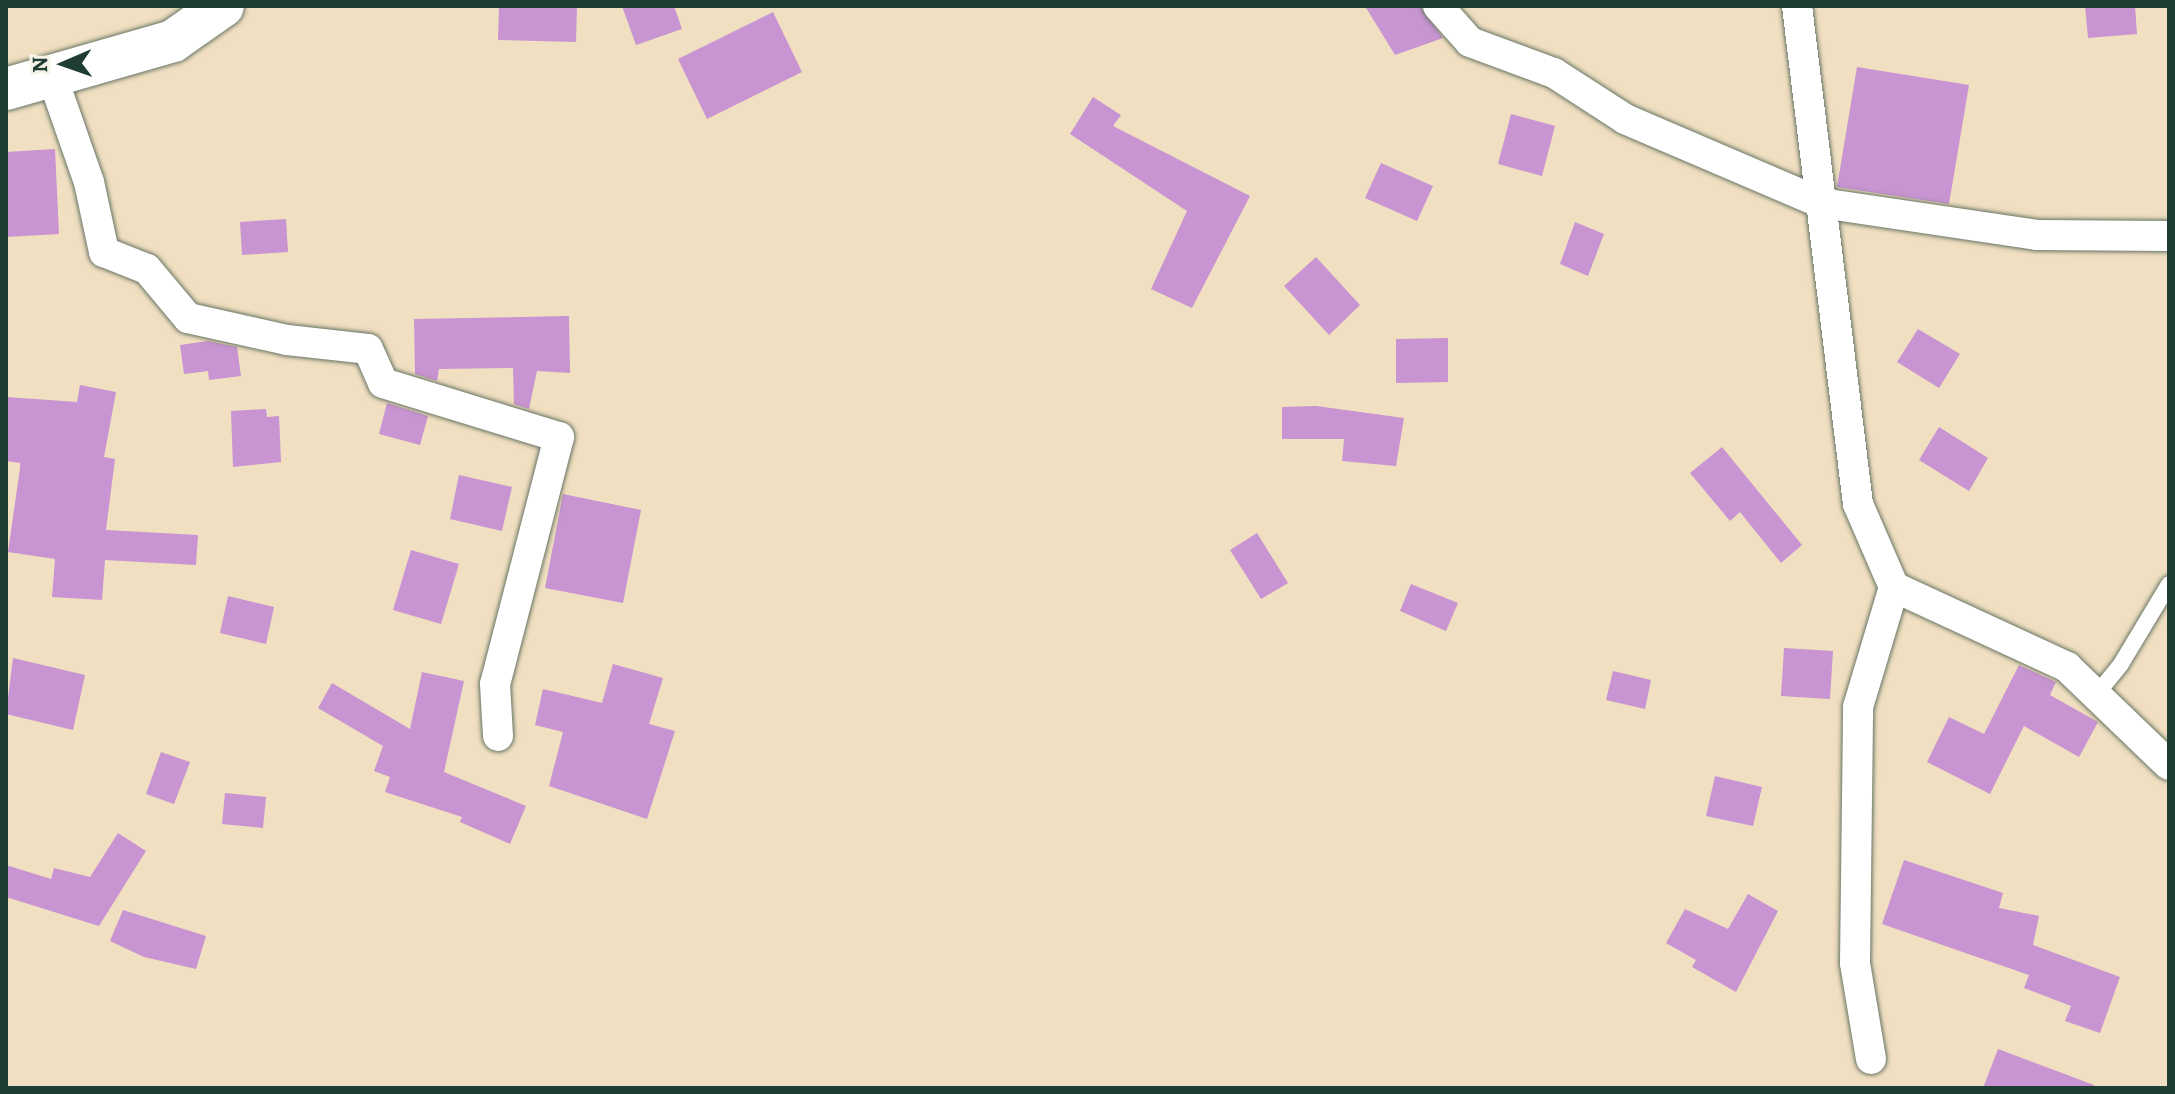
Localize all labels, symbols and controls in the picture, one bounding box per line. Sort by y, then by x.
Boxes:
north arrow [24,24,104,104]
text: N [25,56,55,73]

